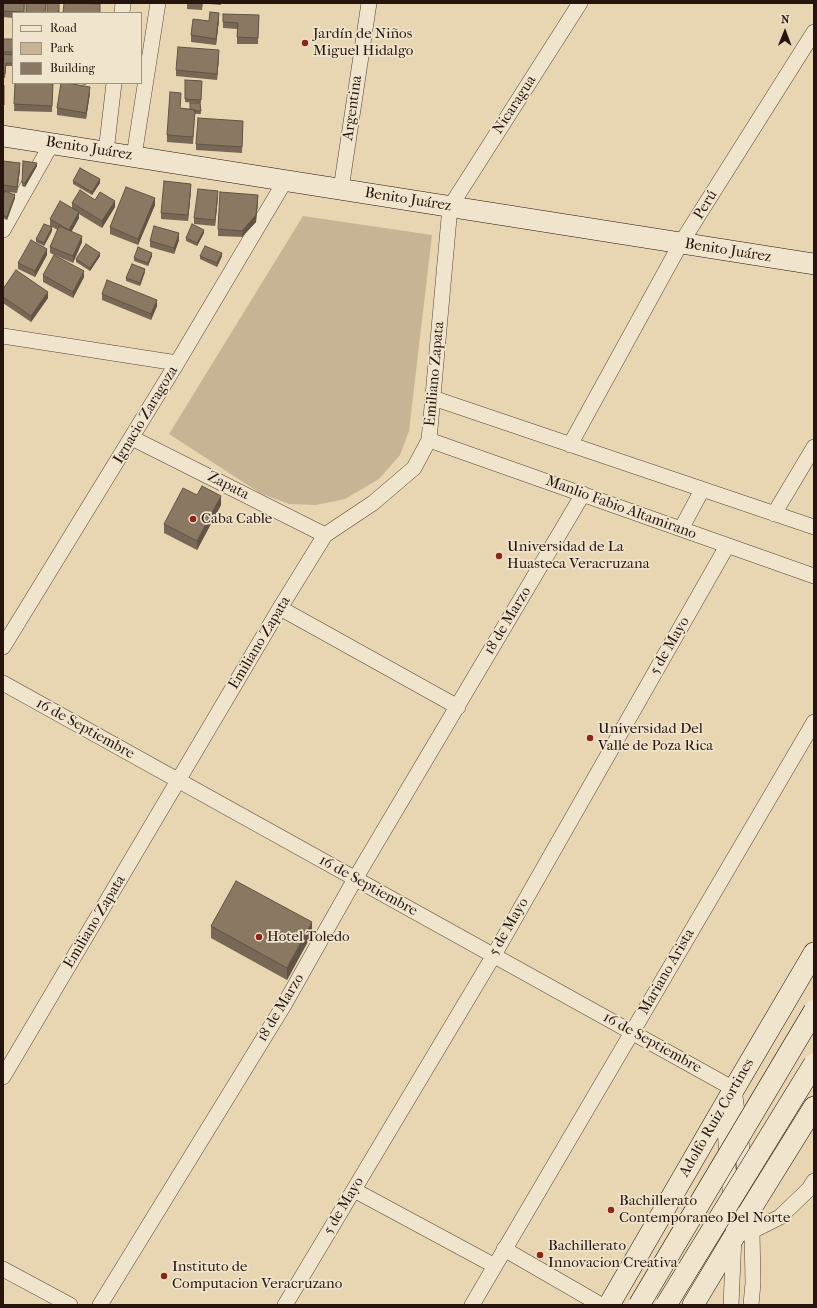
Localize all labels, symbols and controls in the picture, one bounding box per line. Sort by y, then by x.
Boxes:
legend [12,12,142,84]
north arrow [765,12,805,52]
text: N [781,13,790,26]
text: Road [50,21,77,35]
place label: Jardín de Niños Miguel Hidalgo [313,25,413,60]
marker: Jardín de Niños Miguel Hidalgo [300,38,310,48]
text: Park [50,41,74,55]
text: Building [50,61,95,75]
street label: Nicaragua [489,72,541,138]
street label: Argentina [340,74,366,142]
street label: Benito Juárez [44,133,134,165]
street label: Benito Juárez [363,184,453,216]
street label: Perú [690,187,722,223]
street label: Benito Juárez [683,235,773,267]
street label: Emiliano Zapata [421,321,449,427]
street label: Ignacio Zaragoza [110,363,182,467]
street label: Zapata [204,468,252,504]
street label: Manlio Fabio Altamirano [543,472,699,544]
place label: Caba Cable [201,510,272,528]
marker: Caba Cable [188,514,198,524]
place label: Universidad de La Huasteca Veracruzana [507,538,650,573]
marker: Universidad de La Huasteca Veracruzana [494,551,504,561]
street label: 18 de Marzo [481,584,535,658]
street label: Emiliano Zapata [225,593,295,693]
street label: 5 de Mayo [646,614,694,678]
street label: 16 de Septiembre [33,695,137,763]
place label: Universidad Del Valle de Poza Rica [598,720,713,755]
marker: Universidad Del Valle de Poza Rica [585,733,595,743]
street label: 16 de Septiembre [316,852,420,920]
street label: Emiliano Zapata [60,872,130,972]
street label: 5 de Mayo [485,895,533,959]
street label: Mariano Arista [635,926,699,1018]
place label: Hotel Toledo [267,928,350,946]
marker: Hotel Toledo [254,932,264,942]
street label: 18 de Marzo [254,971,308,1045]
street label: 16 de Septiembre [600,1009,704,1077]
street label: Adolfo Ruiz Cortines [676,1056,758,1180]
street label: 5 de Mayo [320,1174,368,1238]
place label: Bachillerato Contemporaneo Del Norte [619,1192,790,1227]
marker: Bachillerato Contemporaneo Del Norte [606,1205,616,1215]
place label: Bachillerato Innovacion Creativa [548,1237,678,1272]
marker: Bachillerato Innovacion Creativa [535,1250,545,1260]
place label: Instituto de Computacion Veracruzano [172,1258,342,1293]
marker: Instituto de Computacion Veracruzano [159,1271,169,1281]

